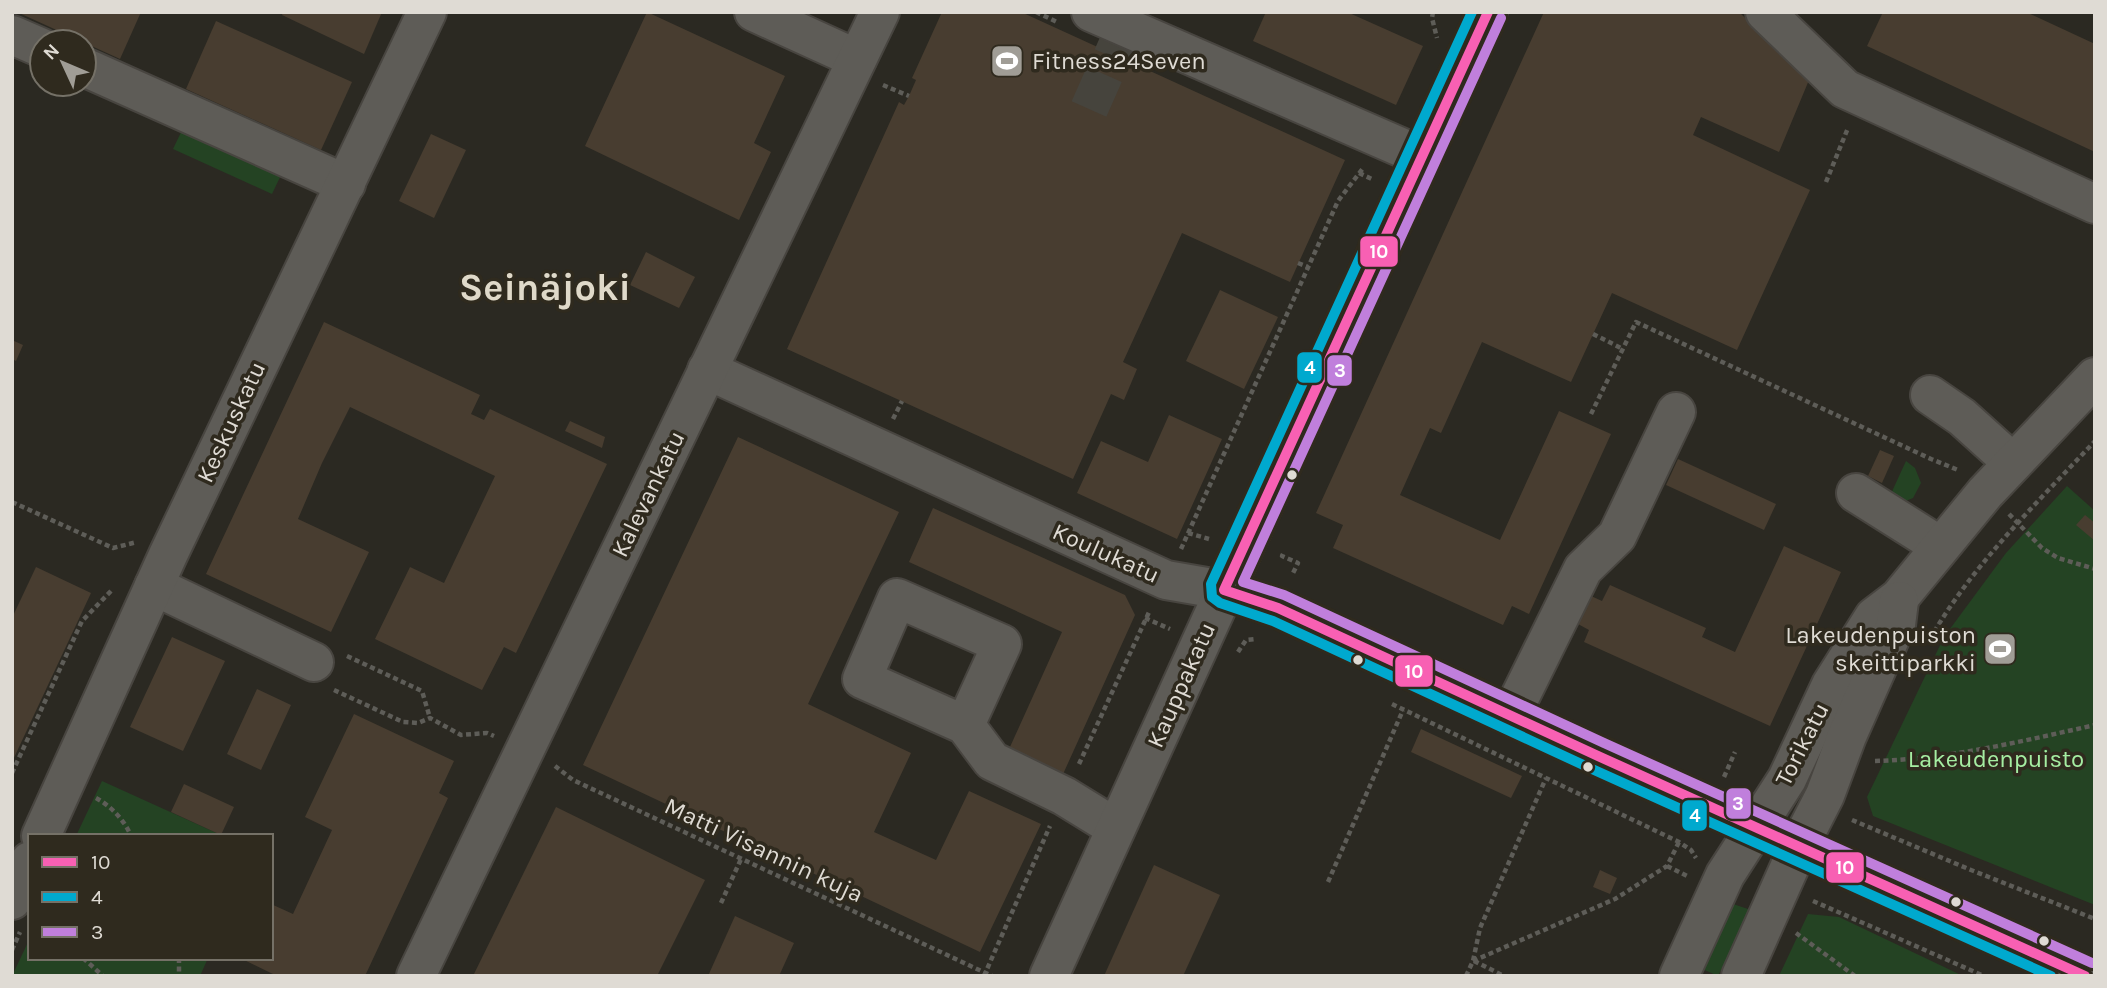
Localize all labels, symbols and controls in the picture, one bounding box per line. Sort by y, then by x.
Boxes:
north arrow [28,28,98,98]
text: N [39,39,64,64]
sports icon: Fitness24Seven [988,42,1026,80]
place label: Fitness24Seven [1032,47,1206,75]
line badge: 10 [1359,235,1399,268]
text: 10 [1370,241,1388,263]
district label: Seinäjoki [459,265,631,310]
line badge: 4 [1296,351,1323,384]
line badge: 3 [1326,354,1353,387]
street label: Keskuskatu [191,357,271,487]
text: 4 [1304,357,1316,379]
text: 3 [1334,360,1346,382]
street label: Kalevankatu [605,426,691,562]
unlabelled marker [1285,468,1299,482]
street label: Koulukatu [1048,517,1164,589]
street label: Kauppakatu [1141,618,1221,752]
place label: Lakeudenpuiston skeittiparkki [1785,621,1976,677]
sports icon: Lakeudenpuiston skeittiparkki [1981,630,2019,668]
unlabelled marker [1351,653,1365,667]
line badge: 10 [1394,654,1434,688]
text: 10 [1405,661,1423,683]
street label: Torikatu [1769,698,1835,790]
park label: Lakeudenpuisto [1908,745,2084,773]
unlabelled marker [1581,760,1595,774]
line badge: 3 [1725,787,1752,820]
street label: Matti Visannin kuja [660,792,868,908]
text: 3 [1732,793,1744,815]
line badge: 4 [1681,799,1708,832]
text: 4 [1689,805,1701,827]
legend [28,834,273,960]
text: 10 [91,850,110,874]
line badge: 10 [1825,851,1865,884]
text: 10 [1836,857,1854,879]
text: 4 [91,885,103,909]
unlabelled marker [1949,895,1963,909]
text: 3 [91,920,103,944]
unlabelled marker [2037,934,2051,948]

